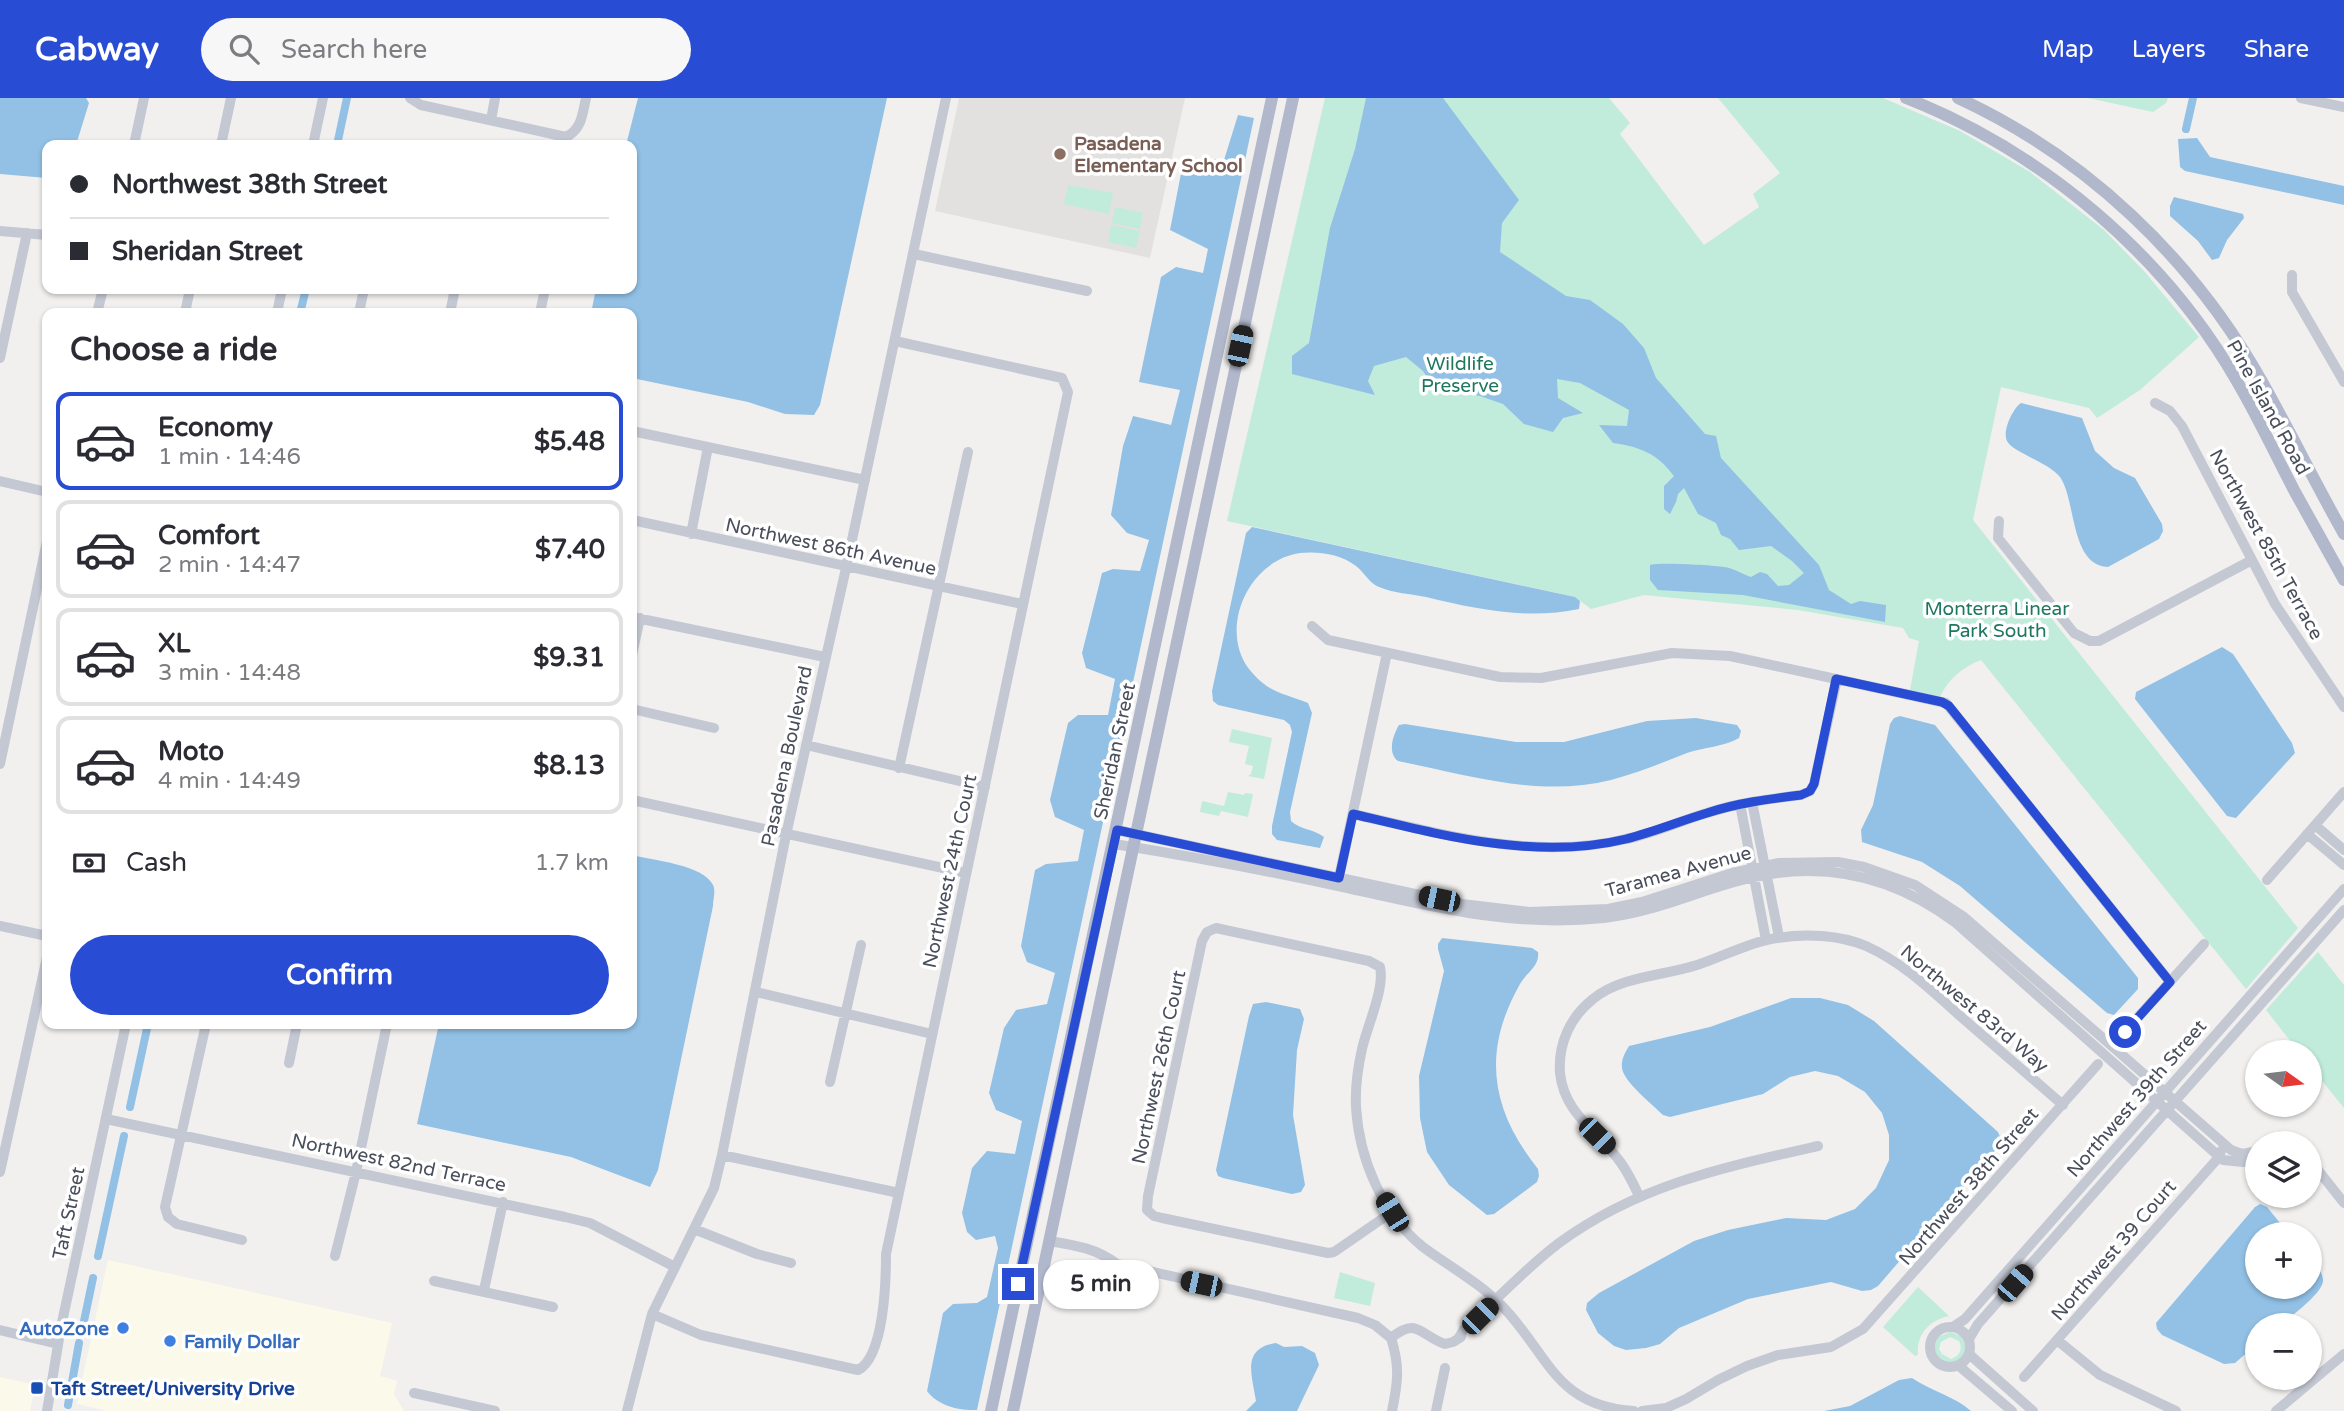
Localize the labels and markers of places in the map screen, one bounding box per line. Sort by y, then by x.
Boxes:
place label: Pasadena Elementary School [1074,133,1243,178]
marker: Pasadena Elementary School [1052,146,1068,162]
place label: AutoZone [19,1318,109,1340]
marker: AutoZone [115,1320,131,1336]
place label: Family Dollar [184,1331,300,1354]
marker: Family Dollar [162,1333,178,1349]
place label: Taft Street/University Drive [50,1378,295,1401]
marker: Taft Street/University Drive [29,1380,45,1396]

